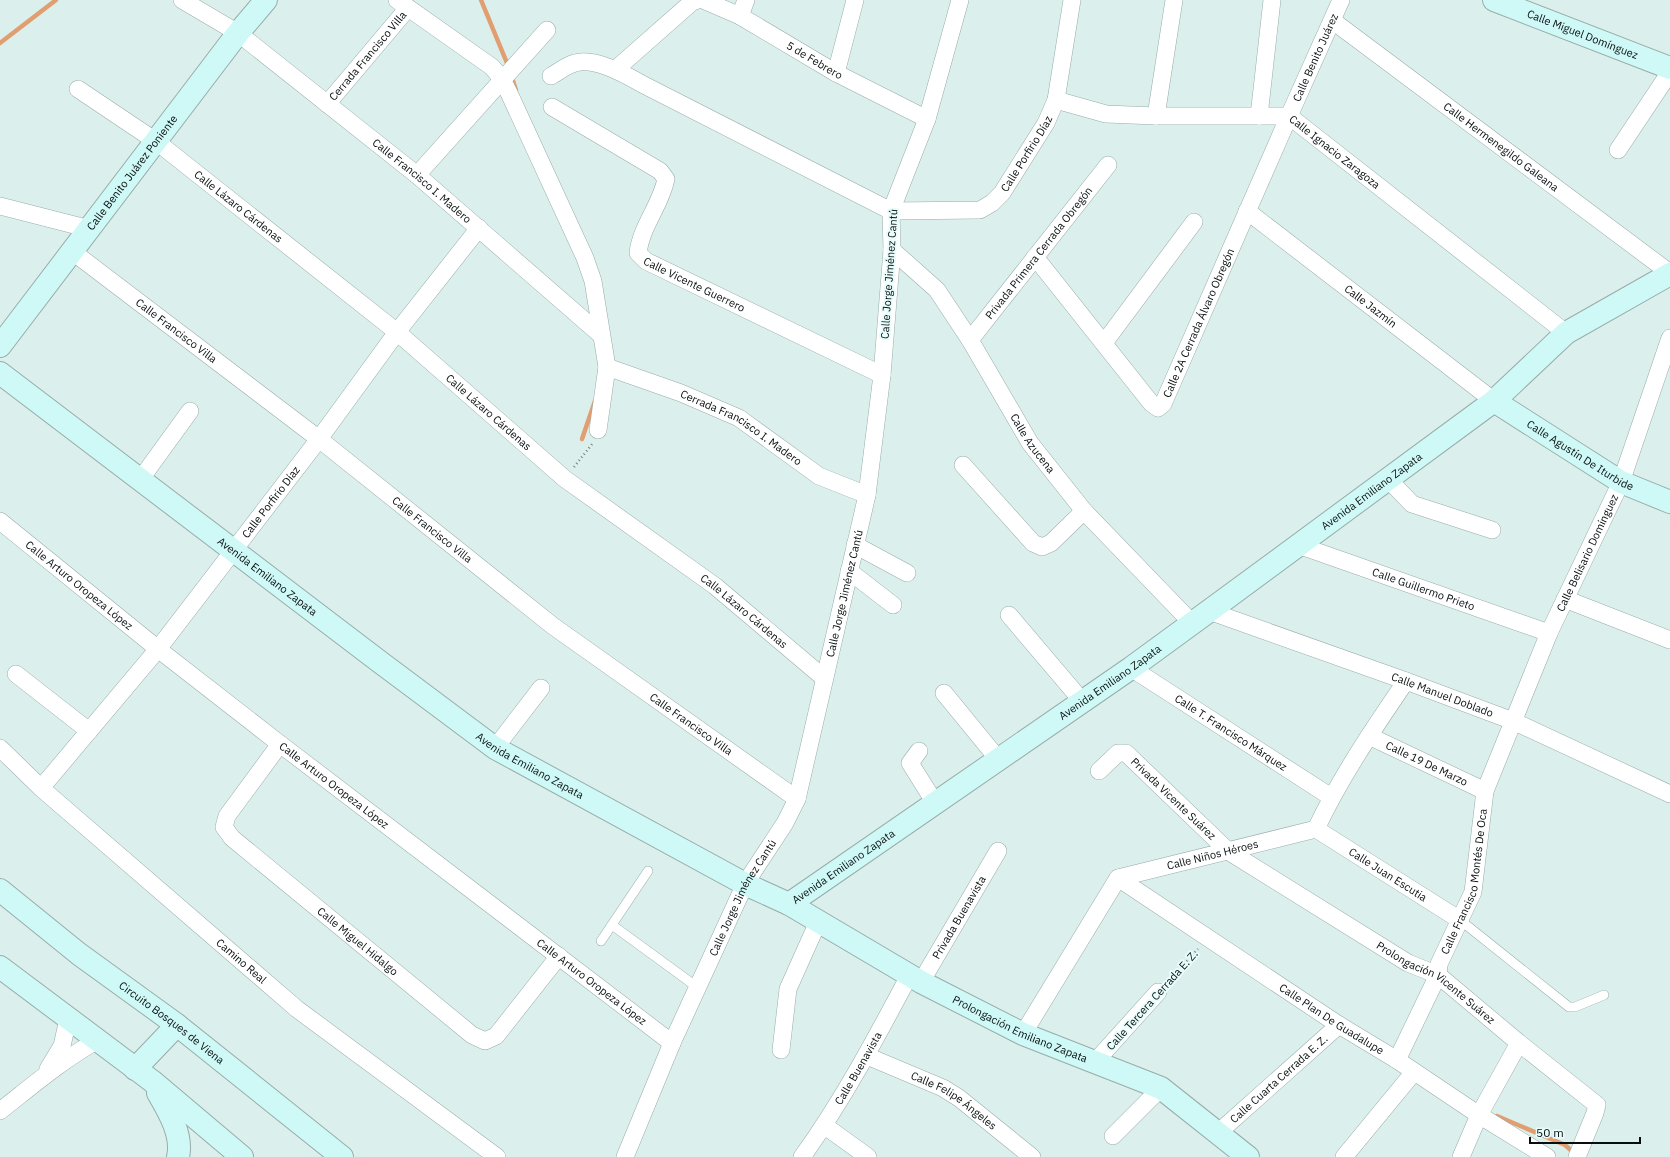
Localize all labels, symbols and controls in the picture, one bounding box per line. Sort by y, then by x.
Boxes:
street label: Calle Miguel Domínguez [1525,6,1640,62]
street label: Cerrada Francisco Villa [326,8,409,104]
street label: Calle Benito Juárez [1289,11,1341,104]
street label: 5 de Febrero [784,38,845,82]
street label: Calle Hermenegildo Galeana [1441,99,1562,194]
street label: Calle Benito Juárez Poniente [84,112,180,233]
street label: Calle Ignacio Zaragoza [1286,112,1383,192]
street label: Calle Porfirio Díaz [998,114,1055,194]
street label: Calle Francisco I. Madero [370,135,474,226]
street label: Calle Lázaro Cárdenas [191,167,286,246]
street label: Privada Primera Cerrada Obregón [982,184,1095,322]
street label: Calle Jorge Jiménez Cantú [877,209,901,339]
street label: Calle 2A Cerrada Álvaro Obregón [1160,246,1237,400]
street label: Calle Vicente Guerrero [641,254,747,315]
street label: Calle Jazmín [1342,282,1400,331]
street label: Calle Francisco Villa [133,295,220,366]
street label: Calle Lázaro Cárdenas [443,371,534,453]
street label: Cerrada Francisco I. Madero [678,387,805,468]
street label: Calle Azucena [1007,411,1058,476]
street label: Calle Agustín De Iturbide [1524,417,1636,493]
street label: Avenida Emiliano Zapata [1318,449,1425,533]
street label: Calle Porfirio Díaz [239,463,303,541]
street label: Calle Belisario Domínguez [1553,492,1621,614]
street label: Calle Francisco Villa [389,493,475,566]
street label: Calle Jorge Jiménez Cantú [823,528,866,659]
street label: Avenida Emiliano Zapata [215,534,320,619]
street label: Calle Arturo Oropeza López [23,537,136,633]
street label: Calle Guillermo Prieto [1370,565,1477,613]
street label: Calle Lázaro Cárdenas [698,571,790,651]
street label: Avenida Emiliano Zapata [1056,641,1164,723]
street label: Calle Manuel Doblado [1390,669,1495,720]
street label: Calle Francisco Villa [647,690,736,758]
street label: Calle T. Francisco Márquez [1172,691,1290,774]
street label: Avenida Emiliano Zapata [473,729,586,802]
street label: Calle 19 De Marzo [1384,738,1470,789]
street label: Calle Arturo Oropeza López [276,739,392,832]
street label: Privada Vicente Suárez [1128,755,1219,843]
street label: Calle Francisco Montés De Oca [1438,808,1490,956]
street label: Avenida Emiliano Zapata [789,826,898,907]
street label: Calle Jorge Jiménez Cantú [706,837,779,958]
street label: Calle Niños Héroes [1165,837,1260,873]
street label: Calle Juan Escutia [1346,844,1430,904]
street label: Privada Buenavista [929,873,989,961]
street label: Calle Miguel Hidalgo [314,904,401,978]
street label: Camino Real [213,935,269,987]
street label: Calle Arturo Oropeza López [534,935,649,1028]
street label: Prolongación Vicente Suárez [1374,938,1498,1027]
street label: Calle Tercera Cerrada E. Z. [1103,947,1201,1053]
street label: Circuito Bosques de Viena [116,978,227,1067]
street label: Calle Plan De Guadalupe [1277,980,1387,1058]
street label: Prolongación Emiliano Zapata [950,992,1090,1066]
street label: Calle Buenavista [831,1029,885,1107]
street label: Calle Cuarta Cerrada E. Z. [1227,1032,1330,1126]
street label: Calle Felipe Ángeles [909,1068,1000,1133]
scale bar [1530,1119,1640,1145]
text: 50 m [1536,1125,1564,1140]

